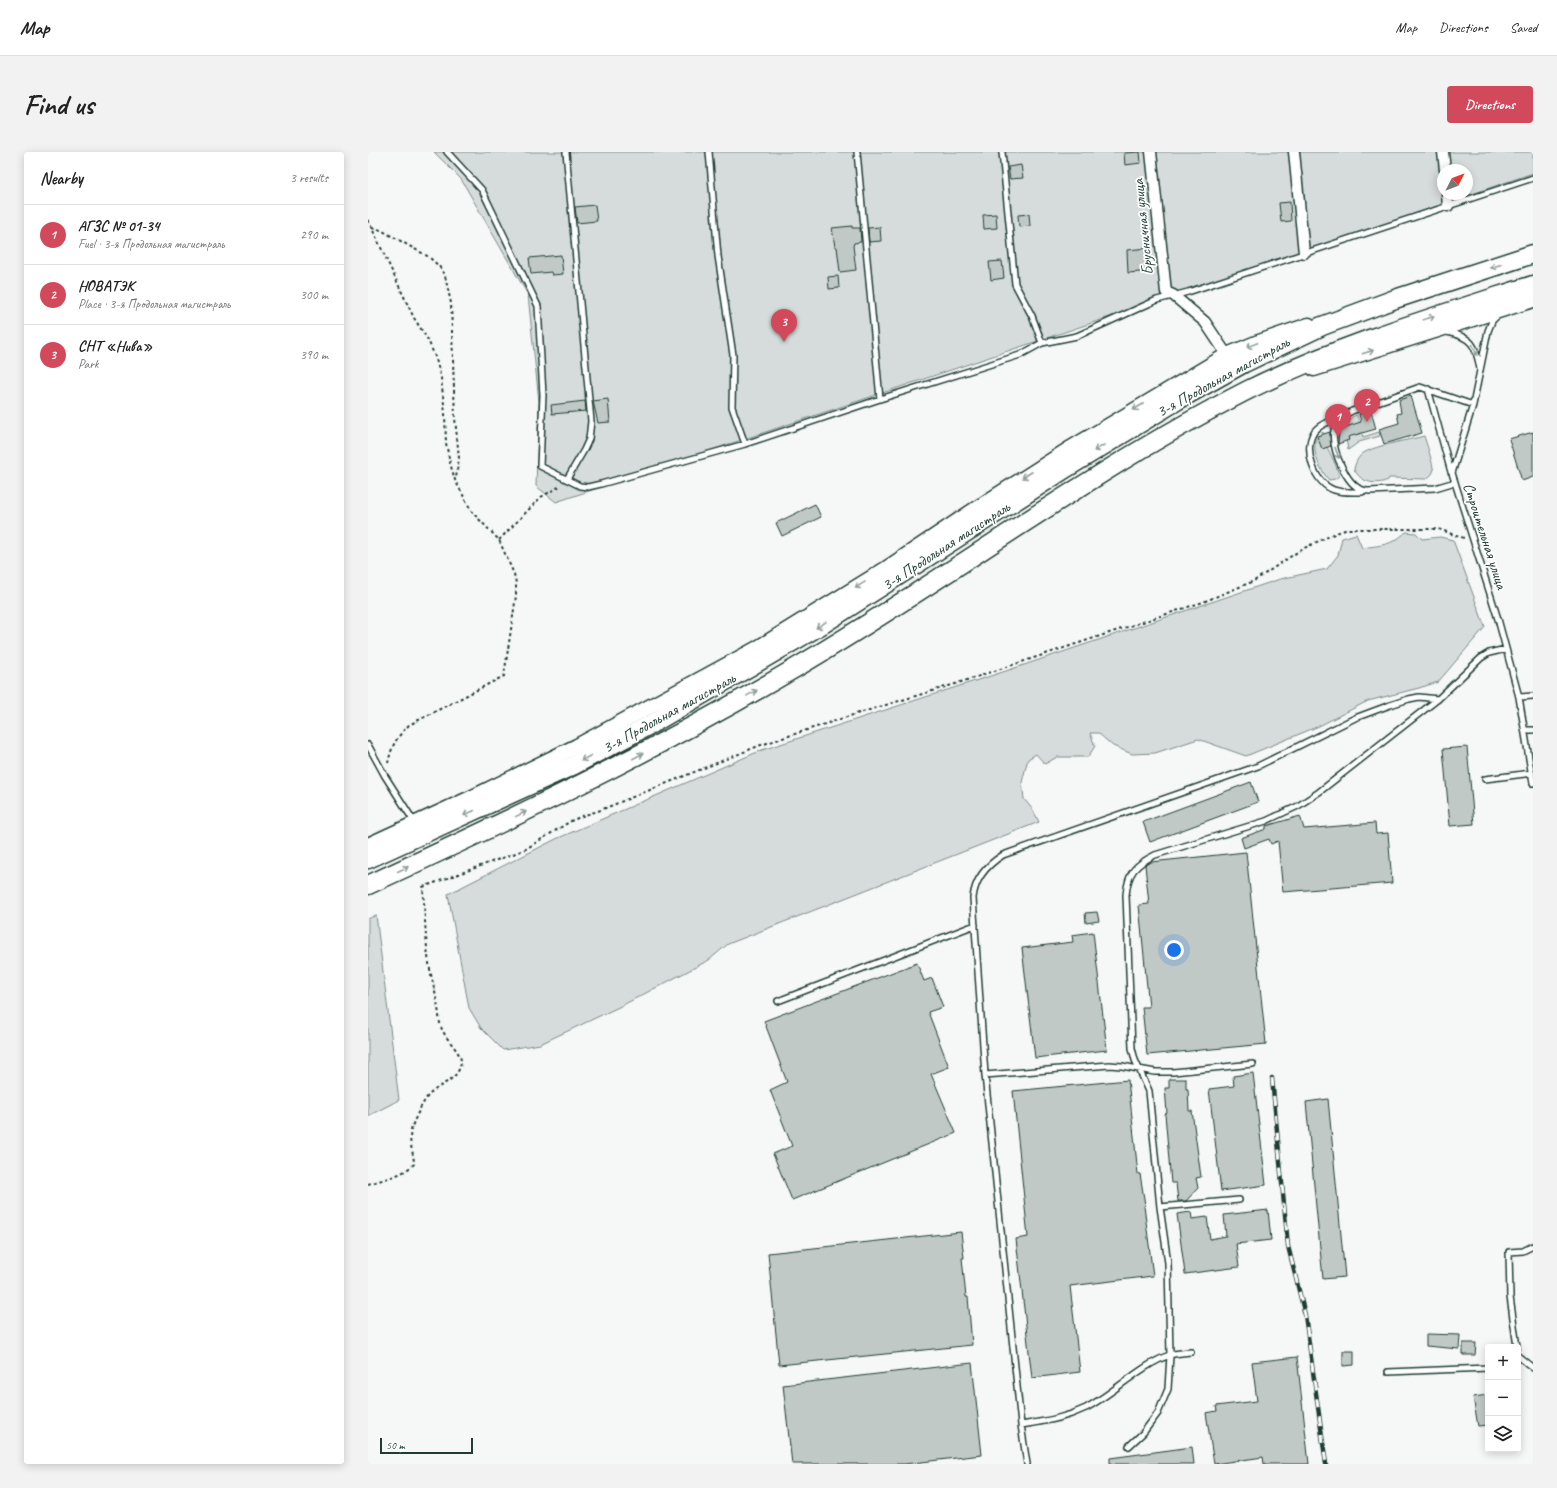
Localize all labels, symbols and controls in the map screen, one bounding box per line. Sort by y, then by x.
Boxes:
text: Map [20,16,50,40]
text: Map [1396,19,1417,36]
text: Directions [1439,19,1488,36]
text: Saved [1510,19,1537,36]
button: Directions [1447,86,1533,123]
text: Find us [24,87,94,122]
north arrow [1437,164,1473,200]
text: Nearby [40,168,83,189]
text: 3 results [290,170,328,186]
street label: Брусничная улица [1128,177,1158,276]
text: АГЗС № 01-34 [78,217,160,236]
text: 1 [50,227,56,243]
text: 290 m [300,227,328,243]
text: Fuel · 3-я Продольная магистраль [78,236,224,252]
one-way arrow [1490,263,1503,270]
text: НОВАТЭК [78,277,134,296]
text: 2 [50,287,56,303]
text: 300 m [300,287,328,303]
text: Place · 3-я Продольная магистраль [78,296,230,312]
pin: 3 [771,309,797,342]
one-way arrow [1423,314,1436,321]
street label: 3-я Продольная магистраль [1153,332,1294,422]
text: СНТ «Нива» [78,337,152,356]
one-way arrow [1246,341,1258,349]
one-way arrow [1472,344,1479,356]
text: 3 [50,347,56,363]
text: 390 m [300,347,328,363]
one-way arrow [1361,348,1374,355]
text: Park [78,356,99,372]
pin: 2 [1354,389,1380,422]
one-way arrow [1132,404,1144,412]
pin: 1 [1325,404,1351,437]
one-way arrow [1093,445,1105,453]
one-way arrow [1333,447,1341,459]
one-way arrow [1021,472,1033,480]
street label: Строительная улица [1458,480,1512,593]
street label: 3-я Продольная магистраль [878,497,1015,595]
one-way arrow [854,581,866,589]
one-way arrow [815,622,827,630]
street label: 3-я Продольная магистраль [599,668,740,758]
one-way arrow [746,689,758,697]
one-way arrow [632,752,644,759]
one-way arrow [580,755,592,763]
one-way arrow [463,810,475,817]
one-way arrow [515,810,527,817]
one-way arrow [397,865,409,872]
your location [1164,940,1184,960]
map controls [1485,1344,1521,1452]
button: + [1485,1344,1521,1380]
button: − [1485,1380,1521,1416]
button: layers [1485,1416,1521,1452]
scale bar [380,1436,473,1455]
text: 50 m [386,1438,405,1452]

